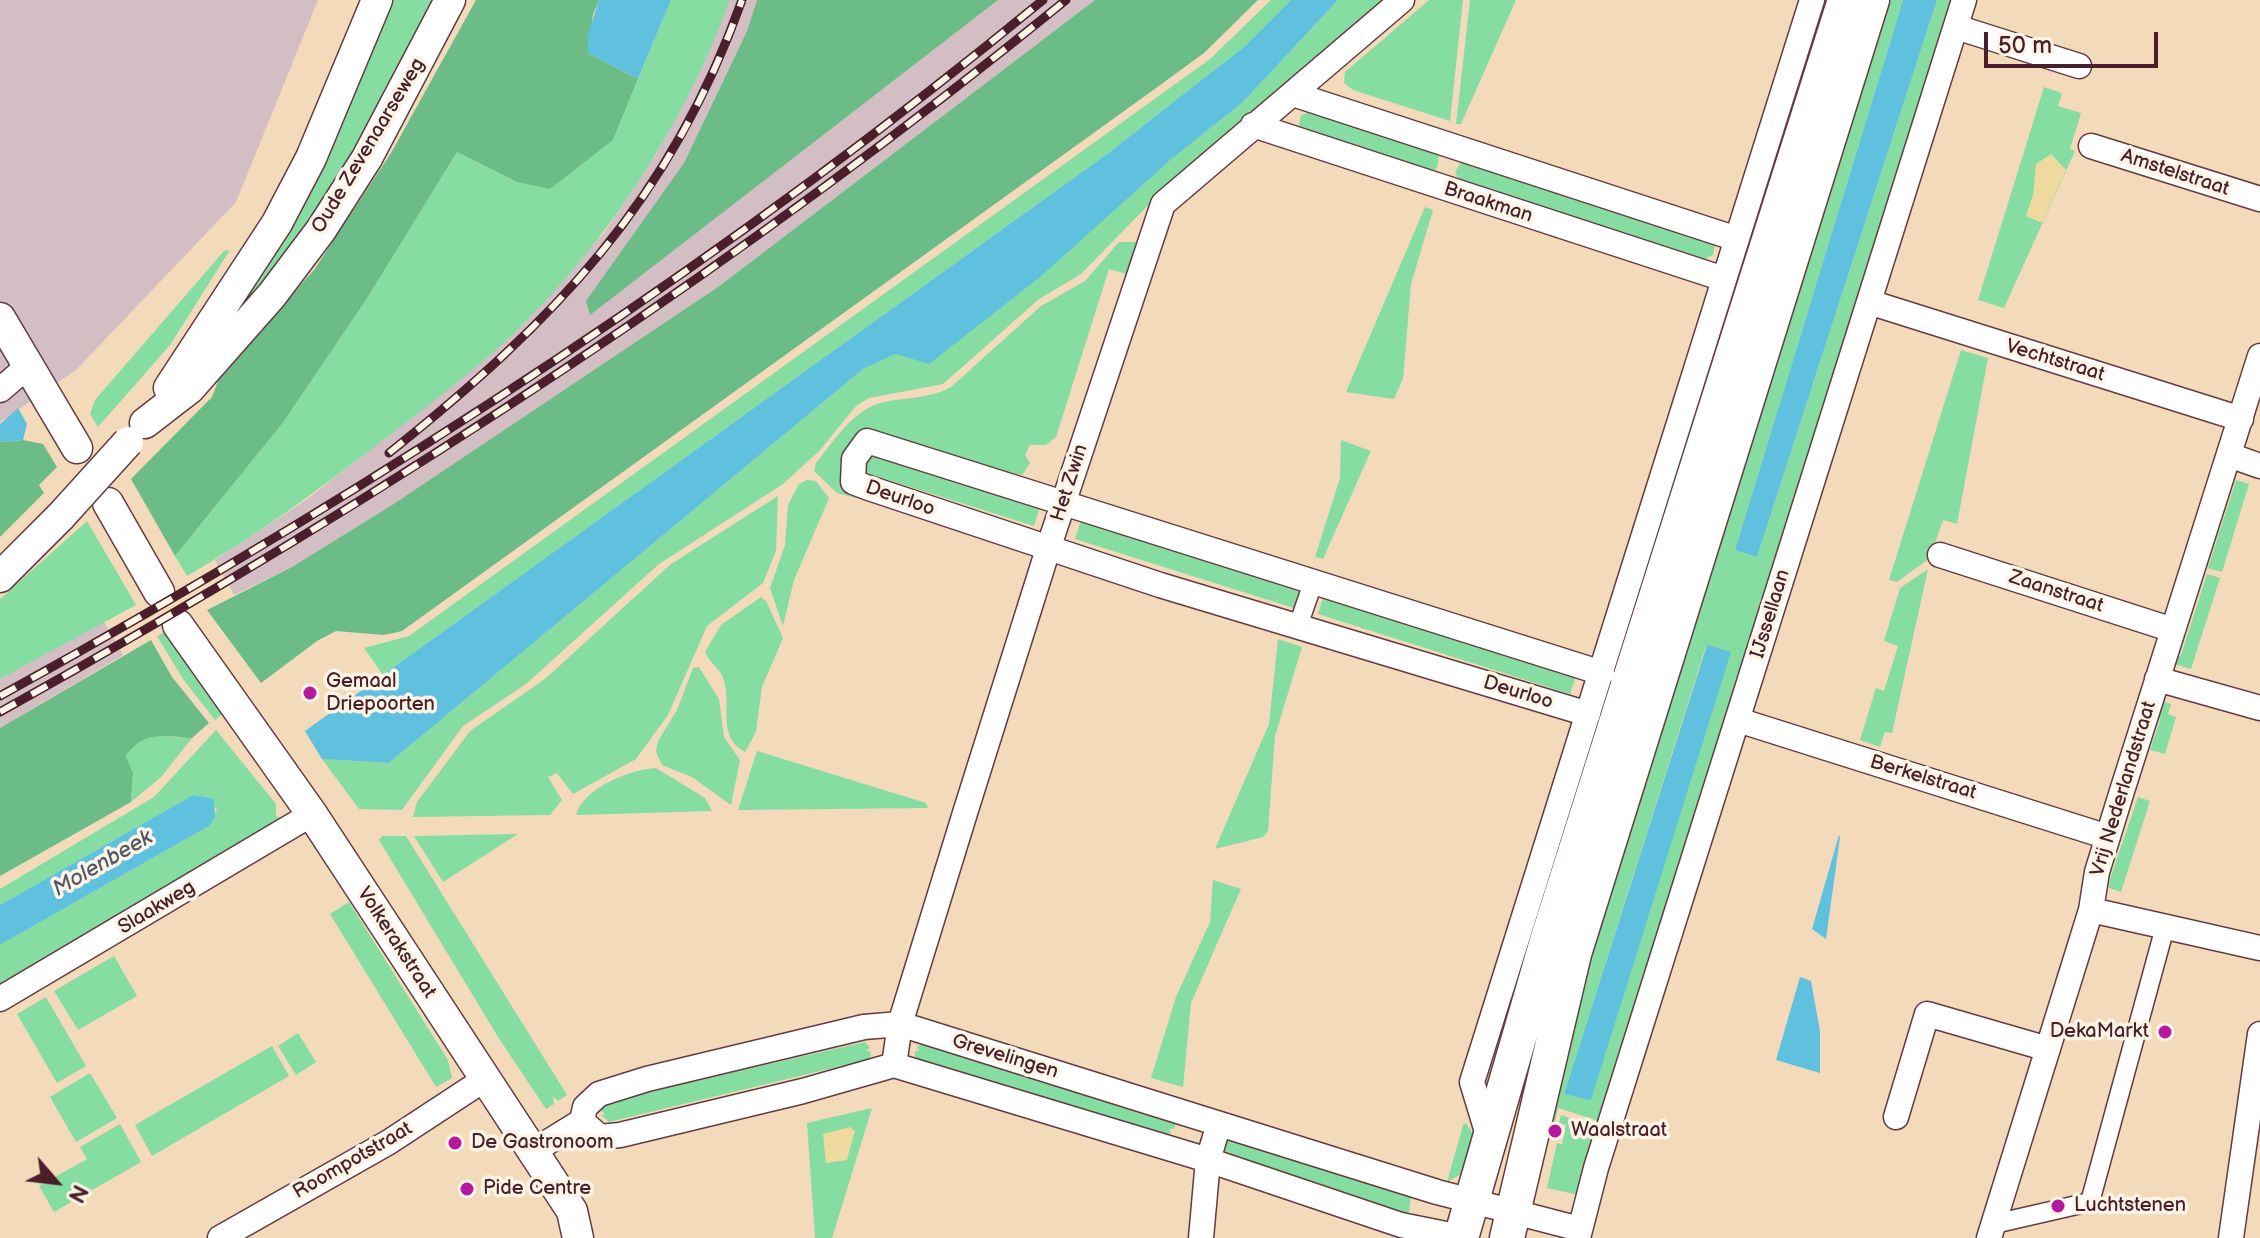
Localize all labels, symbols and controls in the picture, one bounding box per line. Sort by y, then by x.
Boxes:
scale bar [1988,16,2162,66]
text: 50 m [1998,31,2052,60]
street label: Oude Zevenaarseweg [307,54,431,238]
street label: Amstelstraat [2118,144,2232,202]
street label: Braakman [1440,177,1536,229]
street label: Vechtstraat [2003,335,2107,387]
street label: Het Zwin [1046,441,1094,525]
street label: Deurloo [862,476,938,522]
street label: Zaanstraat [2006,565,2106,619]
street label: IJssellaan [1746,567,1796,661]
place label: Gemaal Driepoorten [326,670,435,717]
street label: Deurloo [1480,671,1556,715]
marker: Gemaal Driepoorten [301,684,319,702]
street label: Vrij Nederlandstraat [2086,699,2162,879]
street label: Berkelstraat [1867,750,1979,806]
water label: Molenbeek [48,825,158,903]
street label: Slaakweg [114,876,200,940]
street label: Volkerakstraat [351,883,441,1003]
place label: DekaMarkt [2050,1020,2149,1044]
marker: DekaMarkt [2156,1023,2174,1041]
street label: Grevelingen [949,1029,1061,1085]
street label: Roompotstraat [289,1117,417,1205]
place label: Waalstraat [1571,1119,1667,1143]
marker: Waalstraat [1546,1122,1564,1140]
place label: De Gastronoom [471,1131,614,1155]
marker: De Gastronoom [446,1134,464,1152]
north arrow [16,1142,96,1222]
place label: Pide Centre [483,1177,591,1201]
text: N [62,1180,93,1207]
marker: Pide Centre [458,1180,476,1198]
place label: Luchtstenen [2074,1194,2186,1218]
marker: Luchtstenen [2049,1197,2067,1215]

